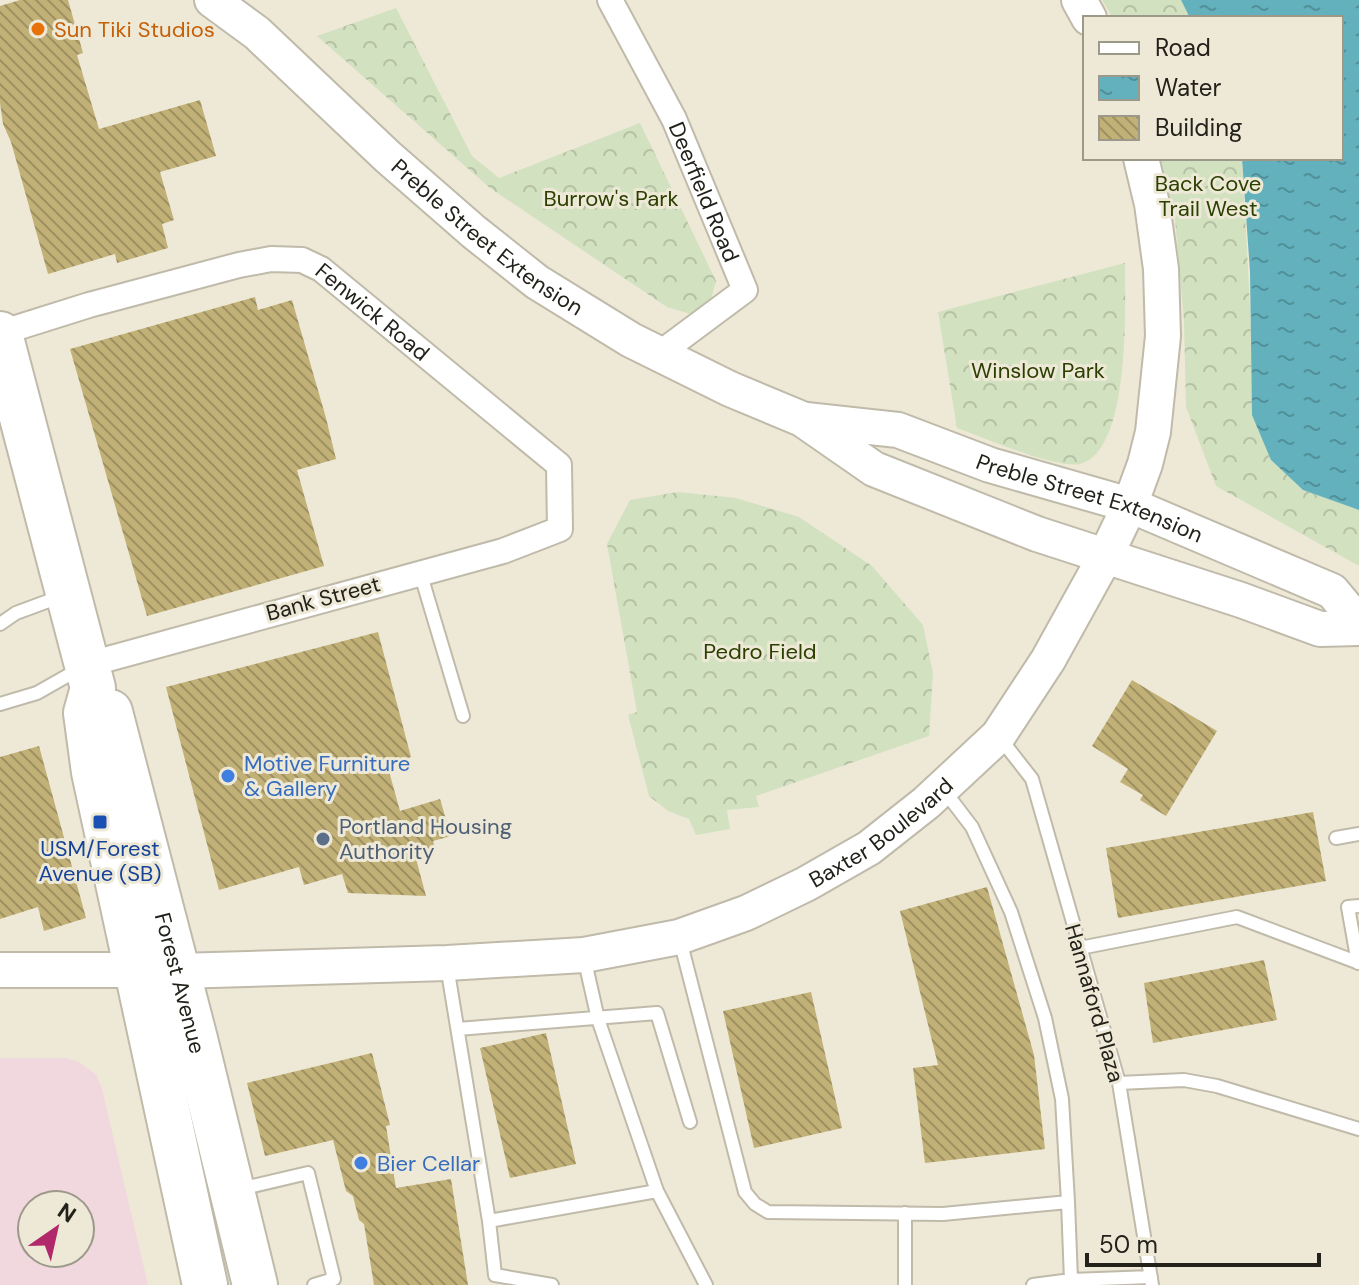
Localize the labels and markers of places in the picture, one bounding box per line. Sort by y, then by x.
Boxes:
place label: Sun Tiki Studios [54,15,215,44]
marker: Sun Tiki Studios [29,20,47,38]
place label: Motive Furniture & Gallery [244,749,410,803]
marker: Motive Furniture & Gallery [219,767,237,785]
place label: Portland Housing Authority [339,812,512,866]
marker: USM/Forest Avenue (SB) [91,813,109,831]
marker: Portland Housing Authority [314,830,332,848]
place label: USM/Forest Avenue (SB) [38,834,162,888]
place label: Bier Cellar [377,1149,480,1178]
marker: Bier Cellar [352,1154,370,1172]

